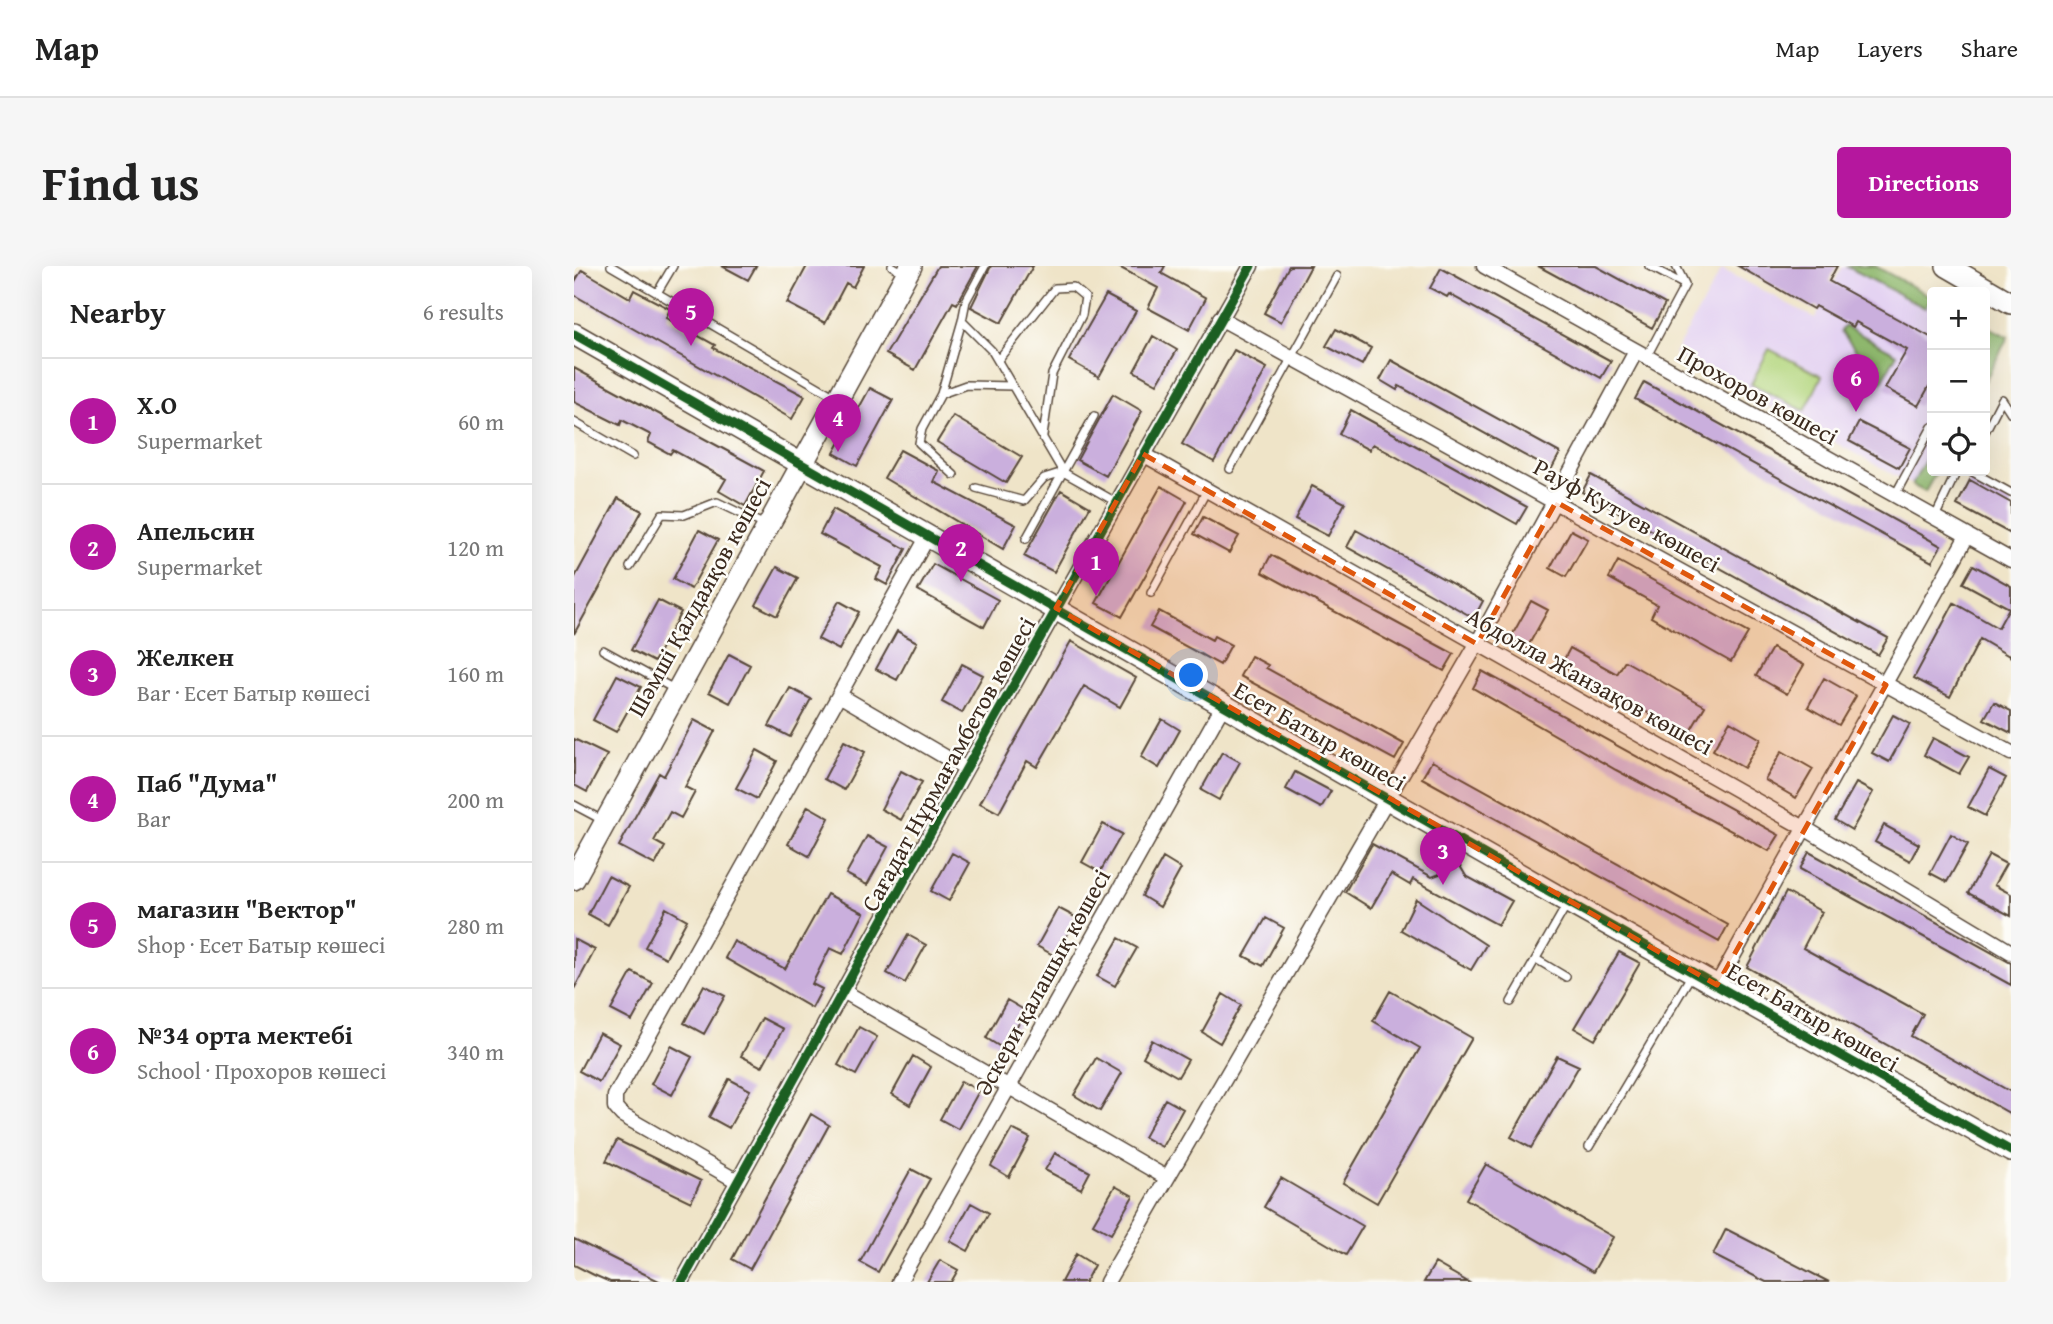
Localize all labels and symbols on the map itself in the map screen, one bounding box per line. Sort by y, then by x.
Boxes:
pin: 5 [668,288,714,346]
street label: Прохоров көшесі [1671,336,1845,454]
pin: 6 [1833,354,1879,412]
pin: 4 [815,394,861,452]
street label: Рауф Кутуев көшесі [1527,449,1727,581]
street label: Шәмші Қалдаяқов көшесі [619,471,780,723]
pin: 2 [938,524,984,582]
pin: 1 [1073,538,1119,596]
street label: Абдолла Жанзақов көшесі [1460,598,1720,764]
street label: Сағадат Нұрмағамбетов көшесі [852,610,1044,918]
your location [1174,658,1208,692]
street label: Есет Батыр көшесі [1227,672,1413,800]
pin: 3 [1420,827,1466,885]
street label: Әскери қалашық көшесі [965,862,1119,1101]
street label: Есет Батыр көшесі [1720,953,1906,1081]

